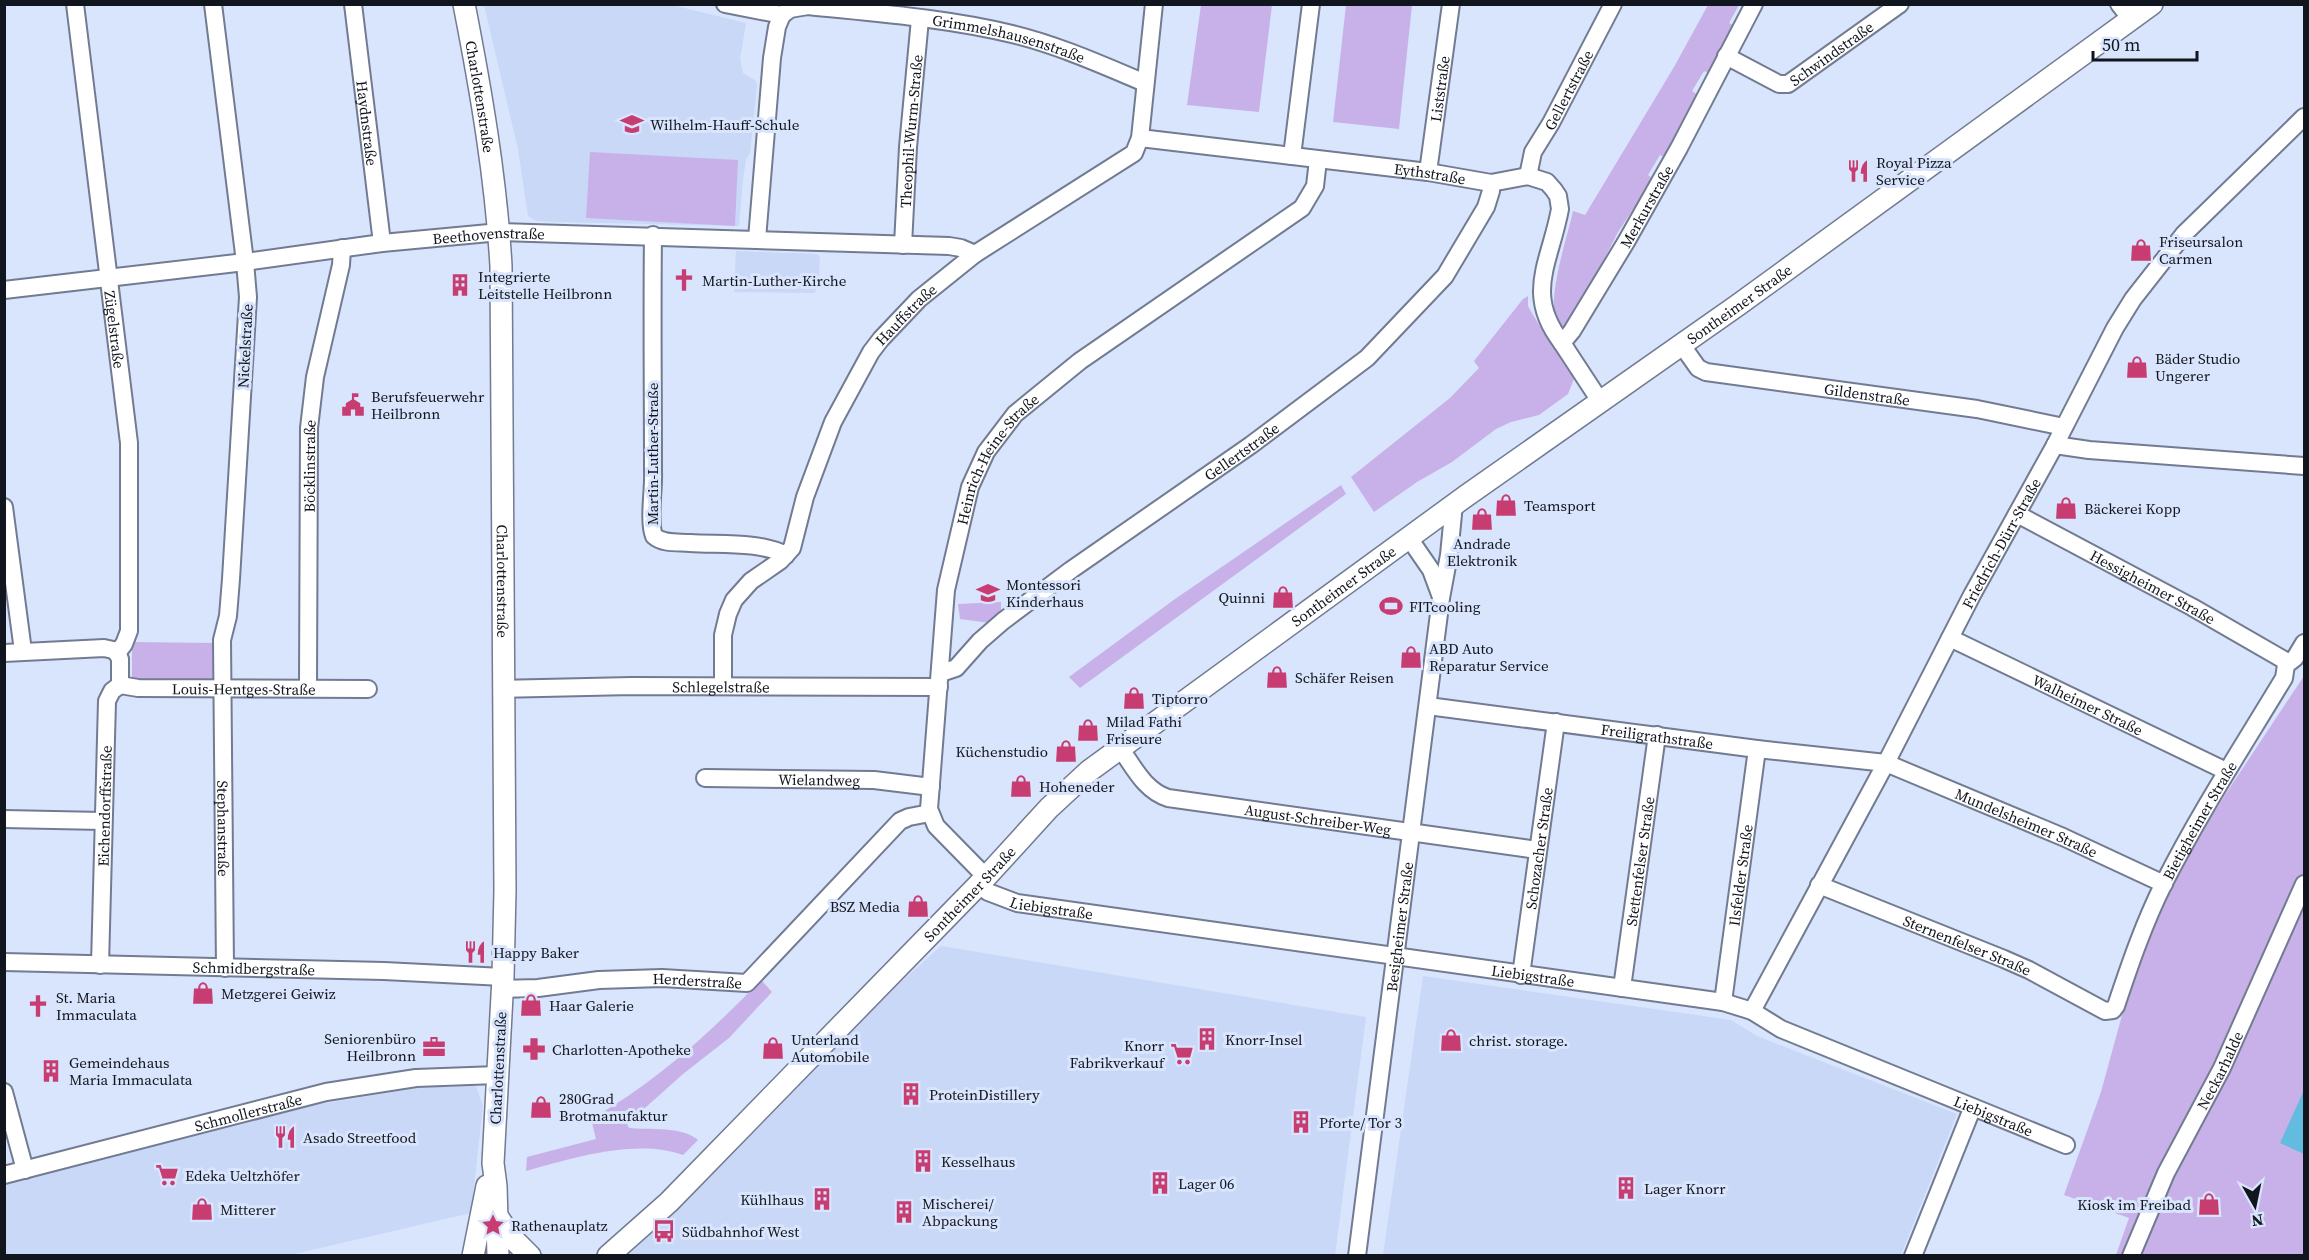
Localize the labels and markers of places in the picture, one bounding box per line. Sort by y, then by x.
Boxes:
school or university icon: Wilhelm-Hauff-Schule [619,111,645,137]
place label: Wilhelm-Hauff-Schule [650,114,800,135]
place label: Royal Pizza Service [1876,152,1952,190]
restaurant icon: Royal Pizza Service [1845,158,1871,184]
place label: Friseursalon Carmen [2159,231,2243,269]
shop icon: Friseursalon Carmen [2128,237,2154,263]
place label: Integrierte Leitstelle Heilbronn [478,266,612,304]
church icon: Martin-Luther-Kirche [671,267,697,293]
place label: Martin-Luther-Kirche [702,270,847,291]
building icon: Integrierte Leitstelle Heilbronn [447,272,473,298]
place label: Bäder Studio Ungerer [2155,348,2240,386]
shop icon: Bäder Studio Ungerer [2124,354,2150,380]
place label: Berufsfeuerwehr Heilbronn [371,386,485,424]
public building icon: Berufsfeuerwehr Heilbronn [340,392,366,418]
shop icon: Teamsport [1493,492,1519,518]
place label: Teamsport [1524,495,1596,516]
shop icon: Bäckerei Kopp [2053,495,2079,521]
place label: Bäckerei Kopp [2084,498,2181,519]
shop icon: Andrade Elektronik [1469,506,1495,532]
place label: Andrade Elektronik [1447,533,1518,571]
place label: Montessori Kinderhaus [1006,574,1084,612]
school or university icon: Montessori Kinderhaus [975,580,1001,606]
shop icon: Quinni [1270,584,1296,610]
place label: Quinni [1219,587,1265,608]
sports icon: FITcooling [1378,593,1404,619]
place label: FITcooling [1409,596,1481,617]
place label: ABD Auto Reparatur Service [1429,638,1549,676]
shop icon: ABD Auto Reparatur Service [1398,644,1424,670]
shop icon: Schäfer Reisen [1264,664,1290,690]
place label: Schäfer Reisen [1295,667,1394,688]
shop icon: Tiptorro [1121,685,1147,711]
place label: Tiptorro [1152,688,1208,709]
place label: Milad Fathi Friseure [1106,711,1182,749]
shop icon: Milad Fathi Friseure [1075,717,1101,743]
shop icon: Küchenstudio [1053,738,1079,764]
place label: Küchenstudio [956,741,1048,762]
shop icon: Hoheneder [1008,773,1034,799]
place label: Hoheneder [1039,776,1115,797]
shop icon: BSZ Media [905,893,931,919]
place label: BSZ Media [830,896,900,917]
restaurant icon: Happy Baker [462,939,488,965]
place label: Happy Baker [493,942,580,963]
shop icon: Metzgerei Geiwiz [190,980,216,1006]
place label: Metzgerei Geiwiz [221,983,336,1004]
place label: St. Maria Immaculata [56,987,137,1025]
shop icon: Haar Galerie [518,992,544,1018]
church icon: St. Maria Immaculata [25,993,51,1019]
place label: Haar Galerie [549,995,634,1016]
building icon: Knorr-Insel [1194,1026,1220,1052]
shop icon: christ. storage. [1438,1027,1464,1053]
place label: Seniorenbüro Heilbronn [324,1028,416,1066]
place label: Unterland Automobile [791,1029,870,1067]
place label: Knorr-Insel [1225,1029,1303,1050]
place label: christ. storage. [1469,1030,1568,1051]
office icon: Seniorenbüro Heilbronn [421,1034,447,1060]
shop icon: Unterland Automobile [760,1035,786,1061]
place label: Knorr Fabrikverkauf [1070,1035,1166,1073]
pharmacy icon: Charlotten-Apotheke [521,1036,547,1062]
place label: Charlotten-Apotheke [552,1039,691,1060]
supermarket icon: Knorr Fabrikverkauf [1169,1041,1195,1067]
place label: Gemeindehaus Maria Immaculata [69,1052,193,1090]
building icon: Gemeindehaus Maria Immaculata [38,1058,64,1084]
building icon: ProteinDistillery [898,1081,924,1107]
place label: ProteinDistillery [929,1084,1040,1105]
place label: 280Grad Brotmanufaktur [559,1088,668,1126]
shop icon: 280Grad Brotmanufaktur [528,1094,554,1120]
building icon: Pforte/ Tor 3 [1288,1109,1314,1135]
place label: Pforte/ Tor 3 [1319,1112,1402,1133]
restaurant icon: Asado Streetfood [272,1124,298,1150]
place label: Asado Streetfood [303,1127,417,1148]
building icon: Kesselhaus [910,1148,936,1174]
place label: Kesselhaus [941,1151,1015,1172]
supermarket icon: Edeka Ueltzhöfer [154,1162,180,1188]
place label: Edeka Ueltzhöfer [185,1165,300,1186]
building icon: Lager 06 [1147,1170,1173,1196]
place label: Lager 06 [1178,1173,1235,1194]
building icon: Lager Knorr [1613,1175,1639,1201]
place label: Lager Knorr [1644,1178,1726,1199]
building icon: Kühlhaus [809,1186,835,1212]
place label: Kühlhaus [740,1189,804,1210]
shop icon: Kiosk im Freibad [2196,1191,2222,1217]
place label: Mischerei/ Abpackung [922,1193,998,1231]
place label: Kiosk im Freibad [2077,1194,2191,1215]
shop icon: Mitterer [189,1196,215,1222]
place label: Mitterer [220,1199,276,1220]
building icon: Mischerei/ Abpackung [891,1199,917,1225]
place icon: Rathenauplatz [480,1212,506,1238]
place label: Rathenauplatz [511,1215,608,1236]
bus stop icon: Südbahnhof West [651,1218,677,1244]
place label: Südbahnhof West [682,1221,799,1242]

